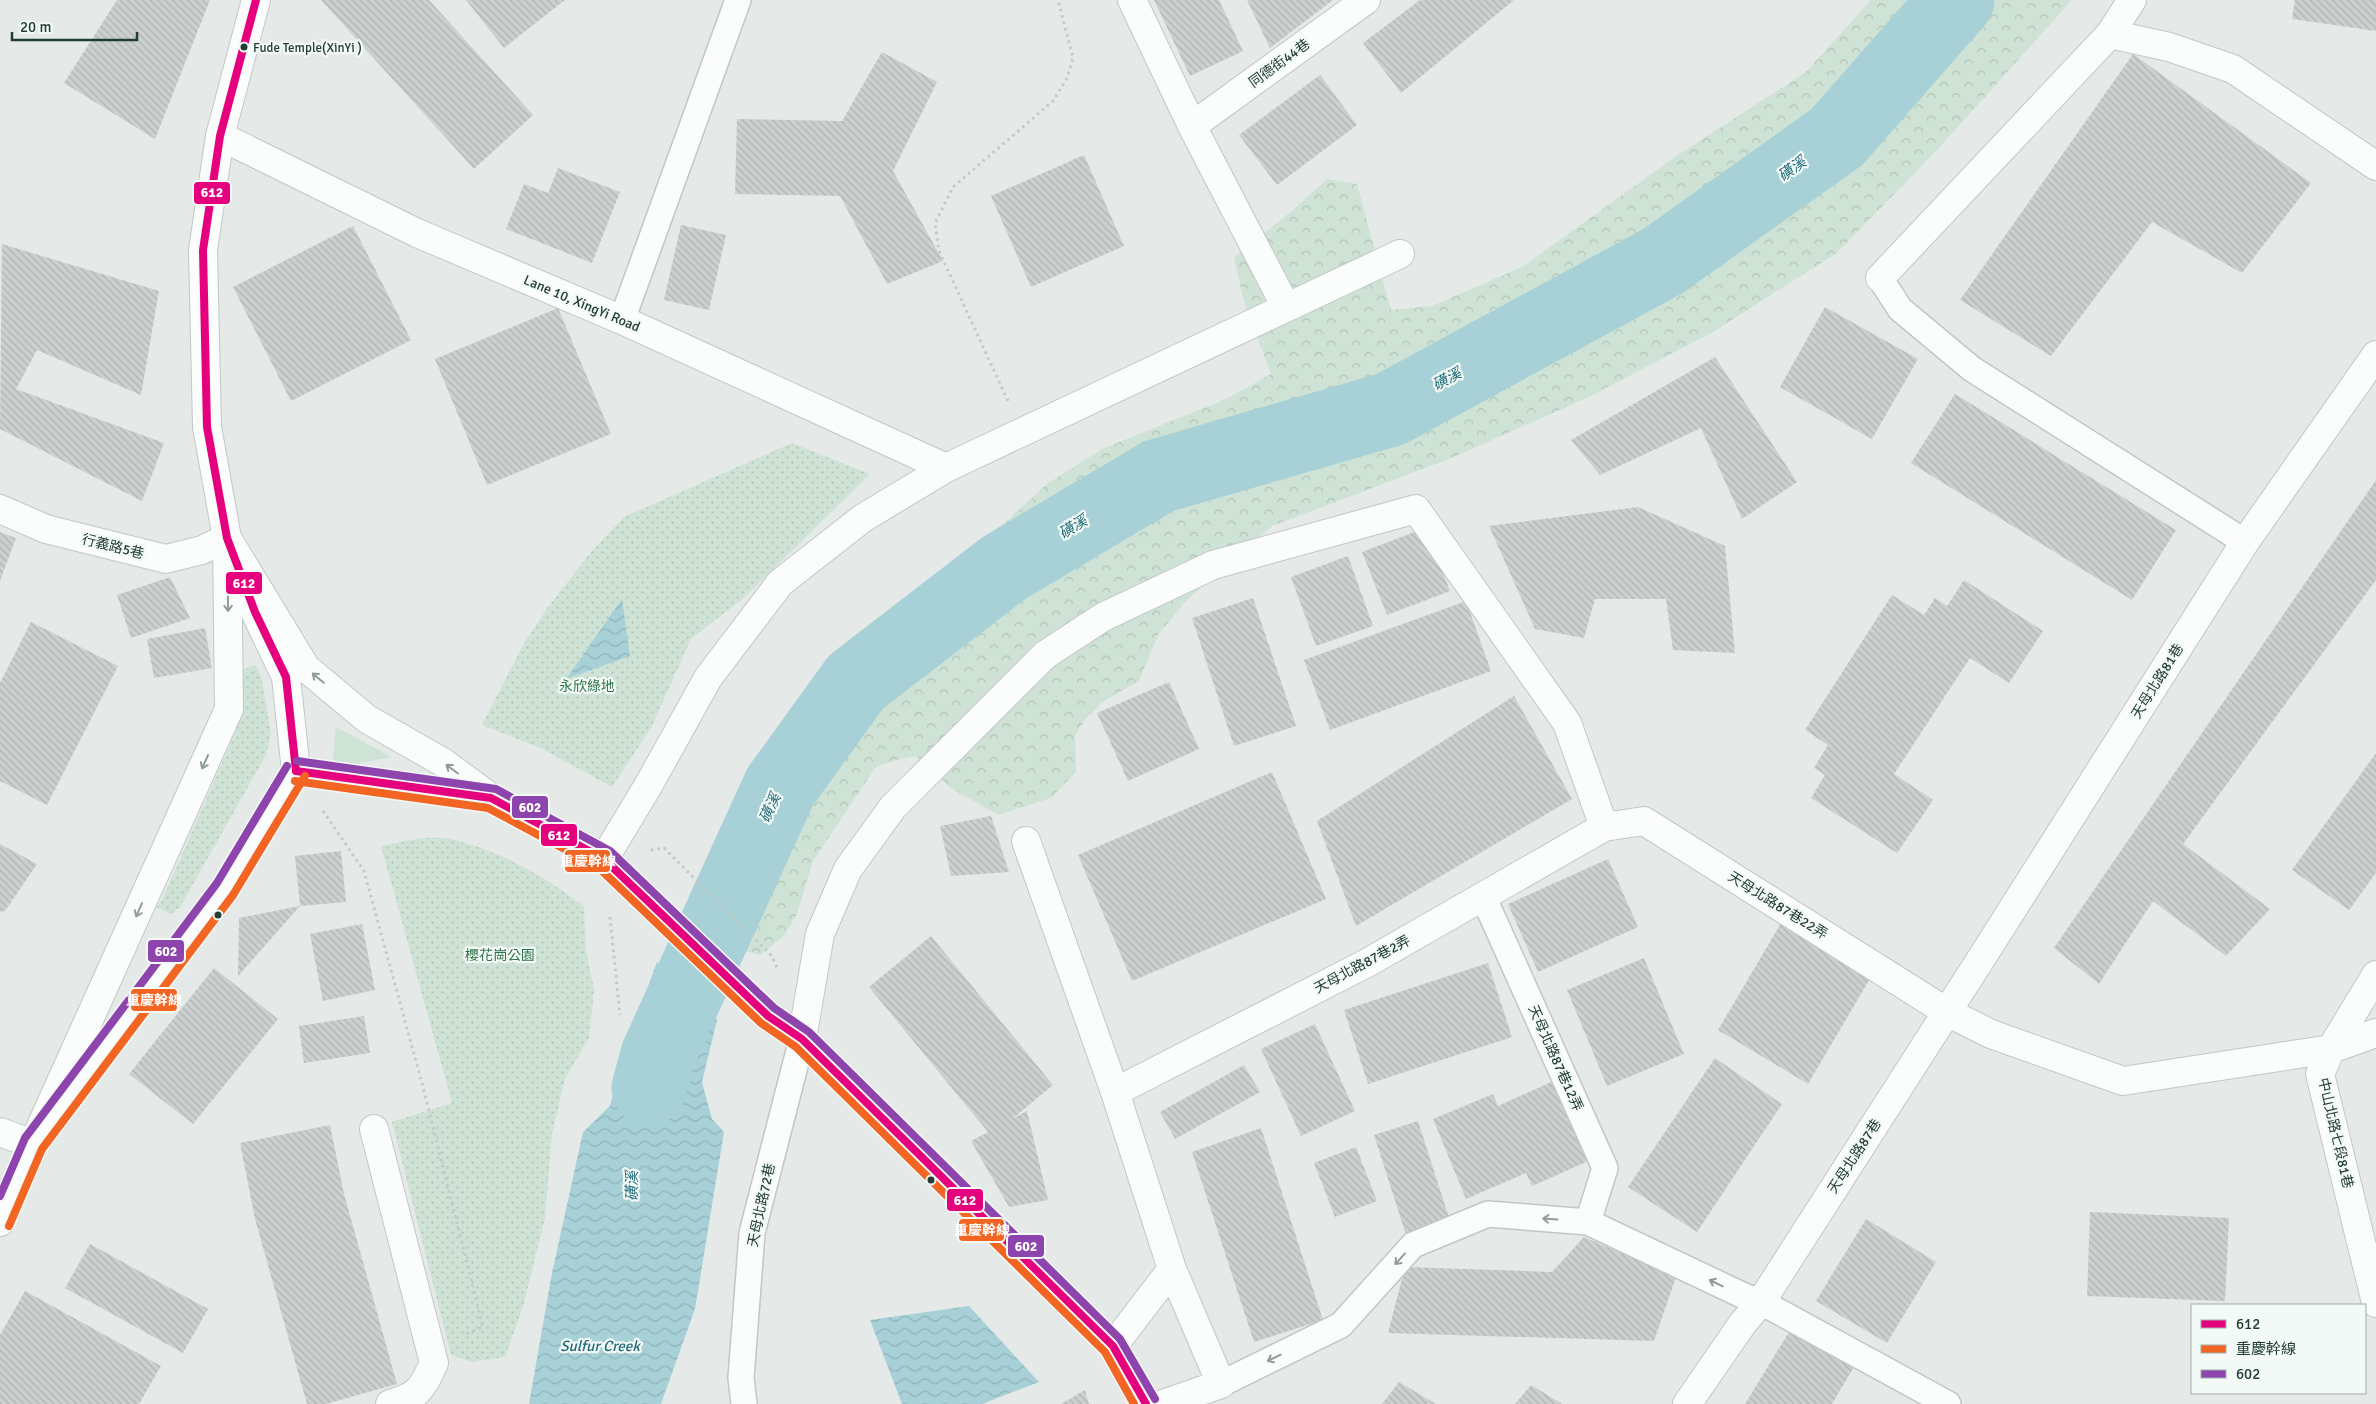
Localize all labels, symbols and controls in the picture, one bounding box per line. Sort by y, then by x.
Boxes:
scale bar [12,10,138,42]
text: 20 m [20,18,51,36]
street label: 同德街44巷 [1246,36,1313,91]
place label: Fude Temple(XinYi ) [253,40,362,56]
marker: Fude Temple(XinYi ) [239,42,249,52]
water label: 磺溪 [1775,152,1811,185]
line badge: 612 [193,181,231,205]
text: 612 [201,184,223,201]
street label: Lane 10, XingYi Road [521,271,643,336]
water label: 磺溪 [1430,363,1466,394]
water label: 磺溪 [1056,511,1092,542]
street label: 行義路5巷 [80,531,146,562]
line badge: 612 [225,571,263,595]
text: 612 [233,575,255,592]
one-way arrow [223,596,232,612]
street label: 天母北路81巷 [2128,641,2187,722]
one-way arrow [312,673,325,684]
park label: 永欣綠地 [559,678,615,695]
one-way arrow [200,754,210,769]
one-way arrow [445,764,459,774]
water label: 磺溪 [756,789,785,825]
line badge: 602 [511,795,549,819]
text: 602 [519,799,541,816]
line badge: 612 [540,823,578,847]
text: 612 [548,827,570,844]
line badge: 重慶幹線 [564,849,611,873]
text: 重慶幹線 [560,853,616,870]
street label: 天母北路87巷22弄 [1725,868,1831,943]
one-way arrow [134,902,143,917]
unlabelled marker [213,910,223,920]
street label: 天母北路87巷2弄 [1311,932,1413,997]
line badge: 602 [147,939,185,963]
text: 602 [155,943,177,960]
park label: 櫻花崗公園 [465,947,535,964]
line badge: 重慶幹線 [130,988,178,1012]
text: 重慶幹線 [126,992,182,1009]
street label: 天母北路87巷12弄 [1525,1003,1587,1114]
street label: 中山北路七段81巷 [2315,1076,2357,1190]
street label: 天母北路87巷 [1824,1116,1885,1197]
street label: 天母北路72巷 [744,1162,779,1249]
water label: 磺溪 [623,1169,641,1201]
unlabelled marker [926,1175,936,1185]
line badge: 612 [946,1188,984,1212]
text: 612 [954,1192,976,1209]
one-way arrow [1542,1214,1558,1223]
line badge: 重慶幹線 [958,1218,1005,1242]
text: 重慶幹線 [954,1222,1010,1239]
line badge: 602 [1007,1234,1045,1258]
text: 602 [1015,1238,1037,1255]
one-way arrow [1394,1253,1406,1266]
one-way arrow [1709,1278,1724,1287]
legend [2191,1304,2366,1394]
text: 612 [2236,1315,2260,1333]
water label: Sulfur Creek [560,1337,641,1355]
text: 重慶幹線 [2236,1340,2296,1358]
one-way arrow [1267,1353,1282,1363]
text: 602 [2236,1365,2260,1383]

